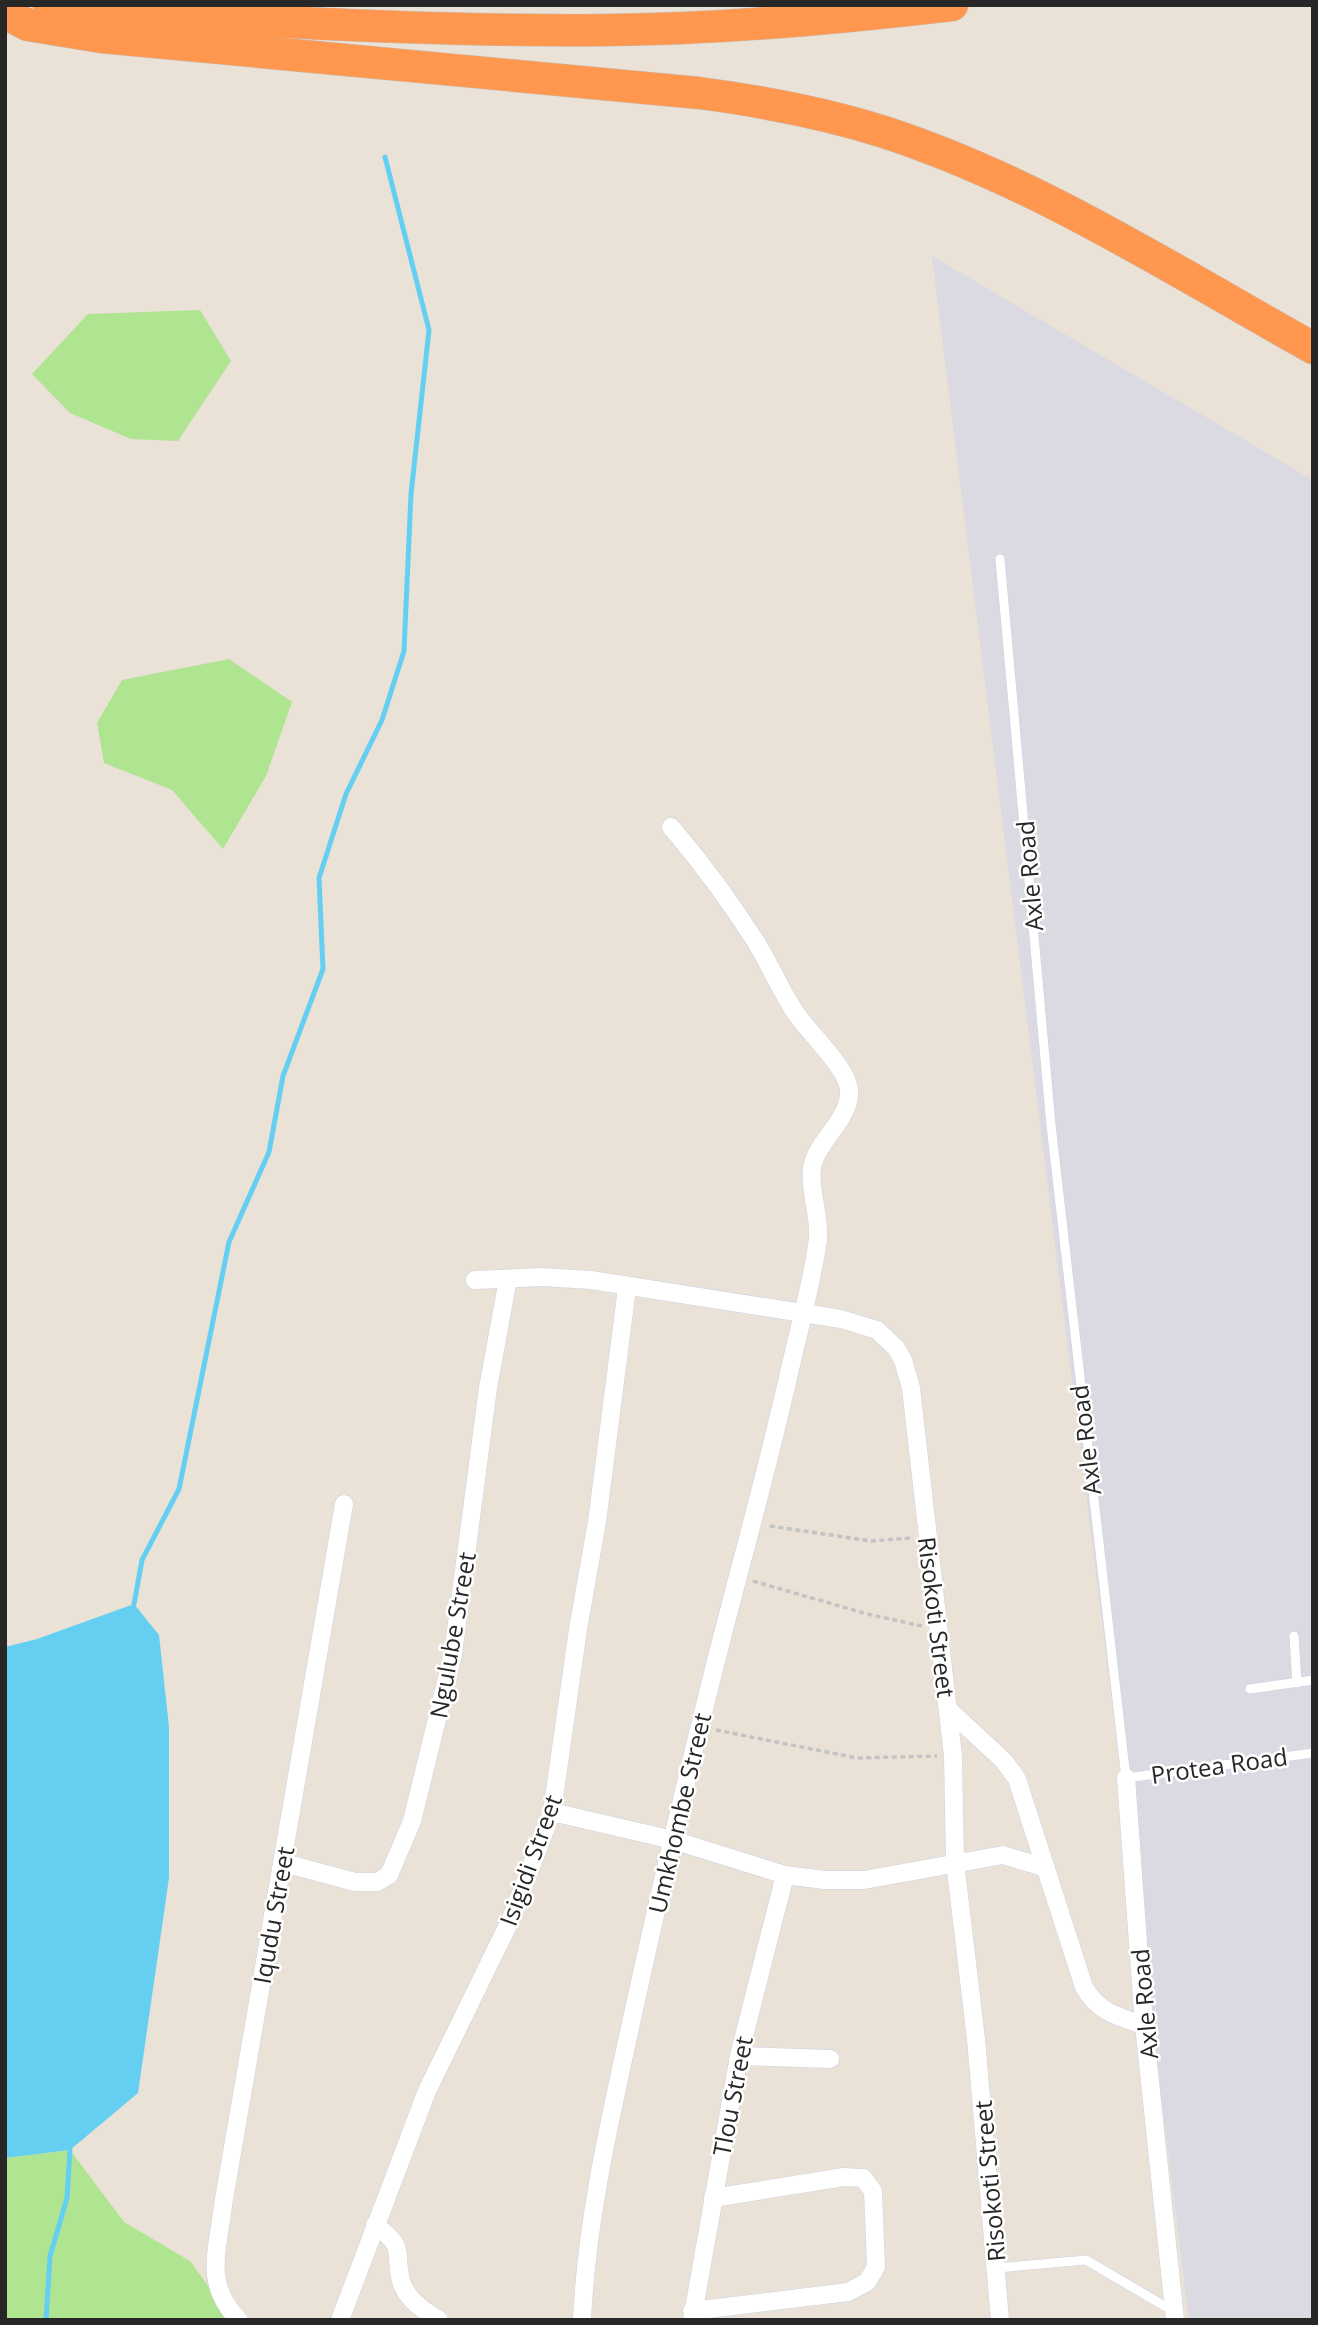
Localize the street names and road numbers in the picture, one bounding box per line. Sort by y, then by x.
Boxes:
street label: Axle Road [1008,819,1050,933]
street label: Axle Road [1062,1383,1108,1497]
street label: Risokoti Street [911,1535,963,1699]
street label: Ngulube Street [421,1549,483,1721]
street label: Umkhombe Street [640,1709,718,1917]
street label: Protea Road [1149,1739,1289,1791]
street label: Isigidi Street [491,1790,569,1930]
street label: Iqudu Street [245,1844,301,1986]
street label: Axle Road [1123,1947,1165,2061]
street label: Tlou Street [704,2033,760,2159]
street label: Risokoti Street [966,2099,1012,2263]

